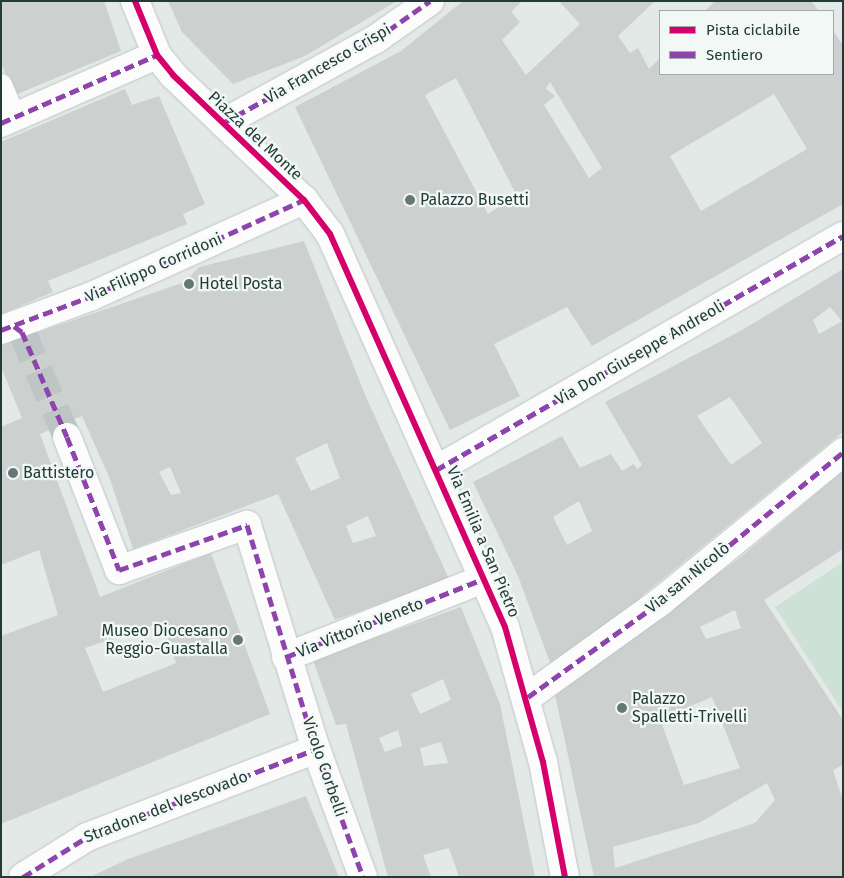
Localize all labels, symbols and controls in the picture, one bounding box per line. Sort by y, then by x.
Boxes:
legend [659,10,834,75]
street label: Via Francesco Crispi [261,20,395,108]
text: Pista ciclabile [706,21,800,39]
text: Sentiero [706,46,763,64]
street label: Piazza del Monte [204,87,306,185]
place label: Palazzo Busetti [420,190,529,210]
marker: Palazzo Busetti [404,194,416,206]
street label: Via Filippo Corridoni [83,229,225,307]
place label: Hotel Posta [199,274,282,294]
marker: Hotel Posta [183,278,195,290]
street label: Via Don Giuseppe Andreoli [552,296,728,410]
place label: Battistero [23,463,94,483]
street label: Via Emilia a San Pietro [442,463,524,621]
marker: Battistero [7,467,19,479]
street label: Via san Nicolò [642,538,734,618]
street label: Via Vittorio Veneto [294,594,426,662]
place label: Museo Diocesano Reggio-Guastalla [102,621,228,659]
marker: Museo Diocesano Reggio-Guastalla [232,634,244,646]
place label: Palazzo Spalletti-Trivelli [632,689,747,727]
marker: Palazzo Spalletti-Trivelli [616,702,628,714]
street label: Vicolo Corbelli [298,714,350,820]
street label: Stradone del Vescovado [81,767,251,847]

